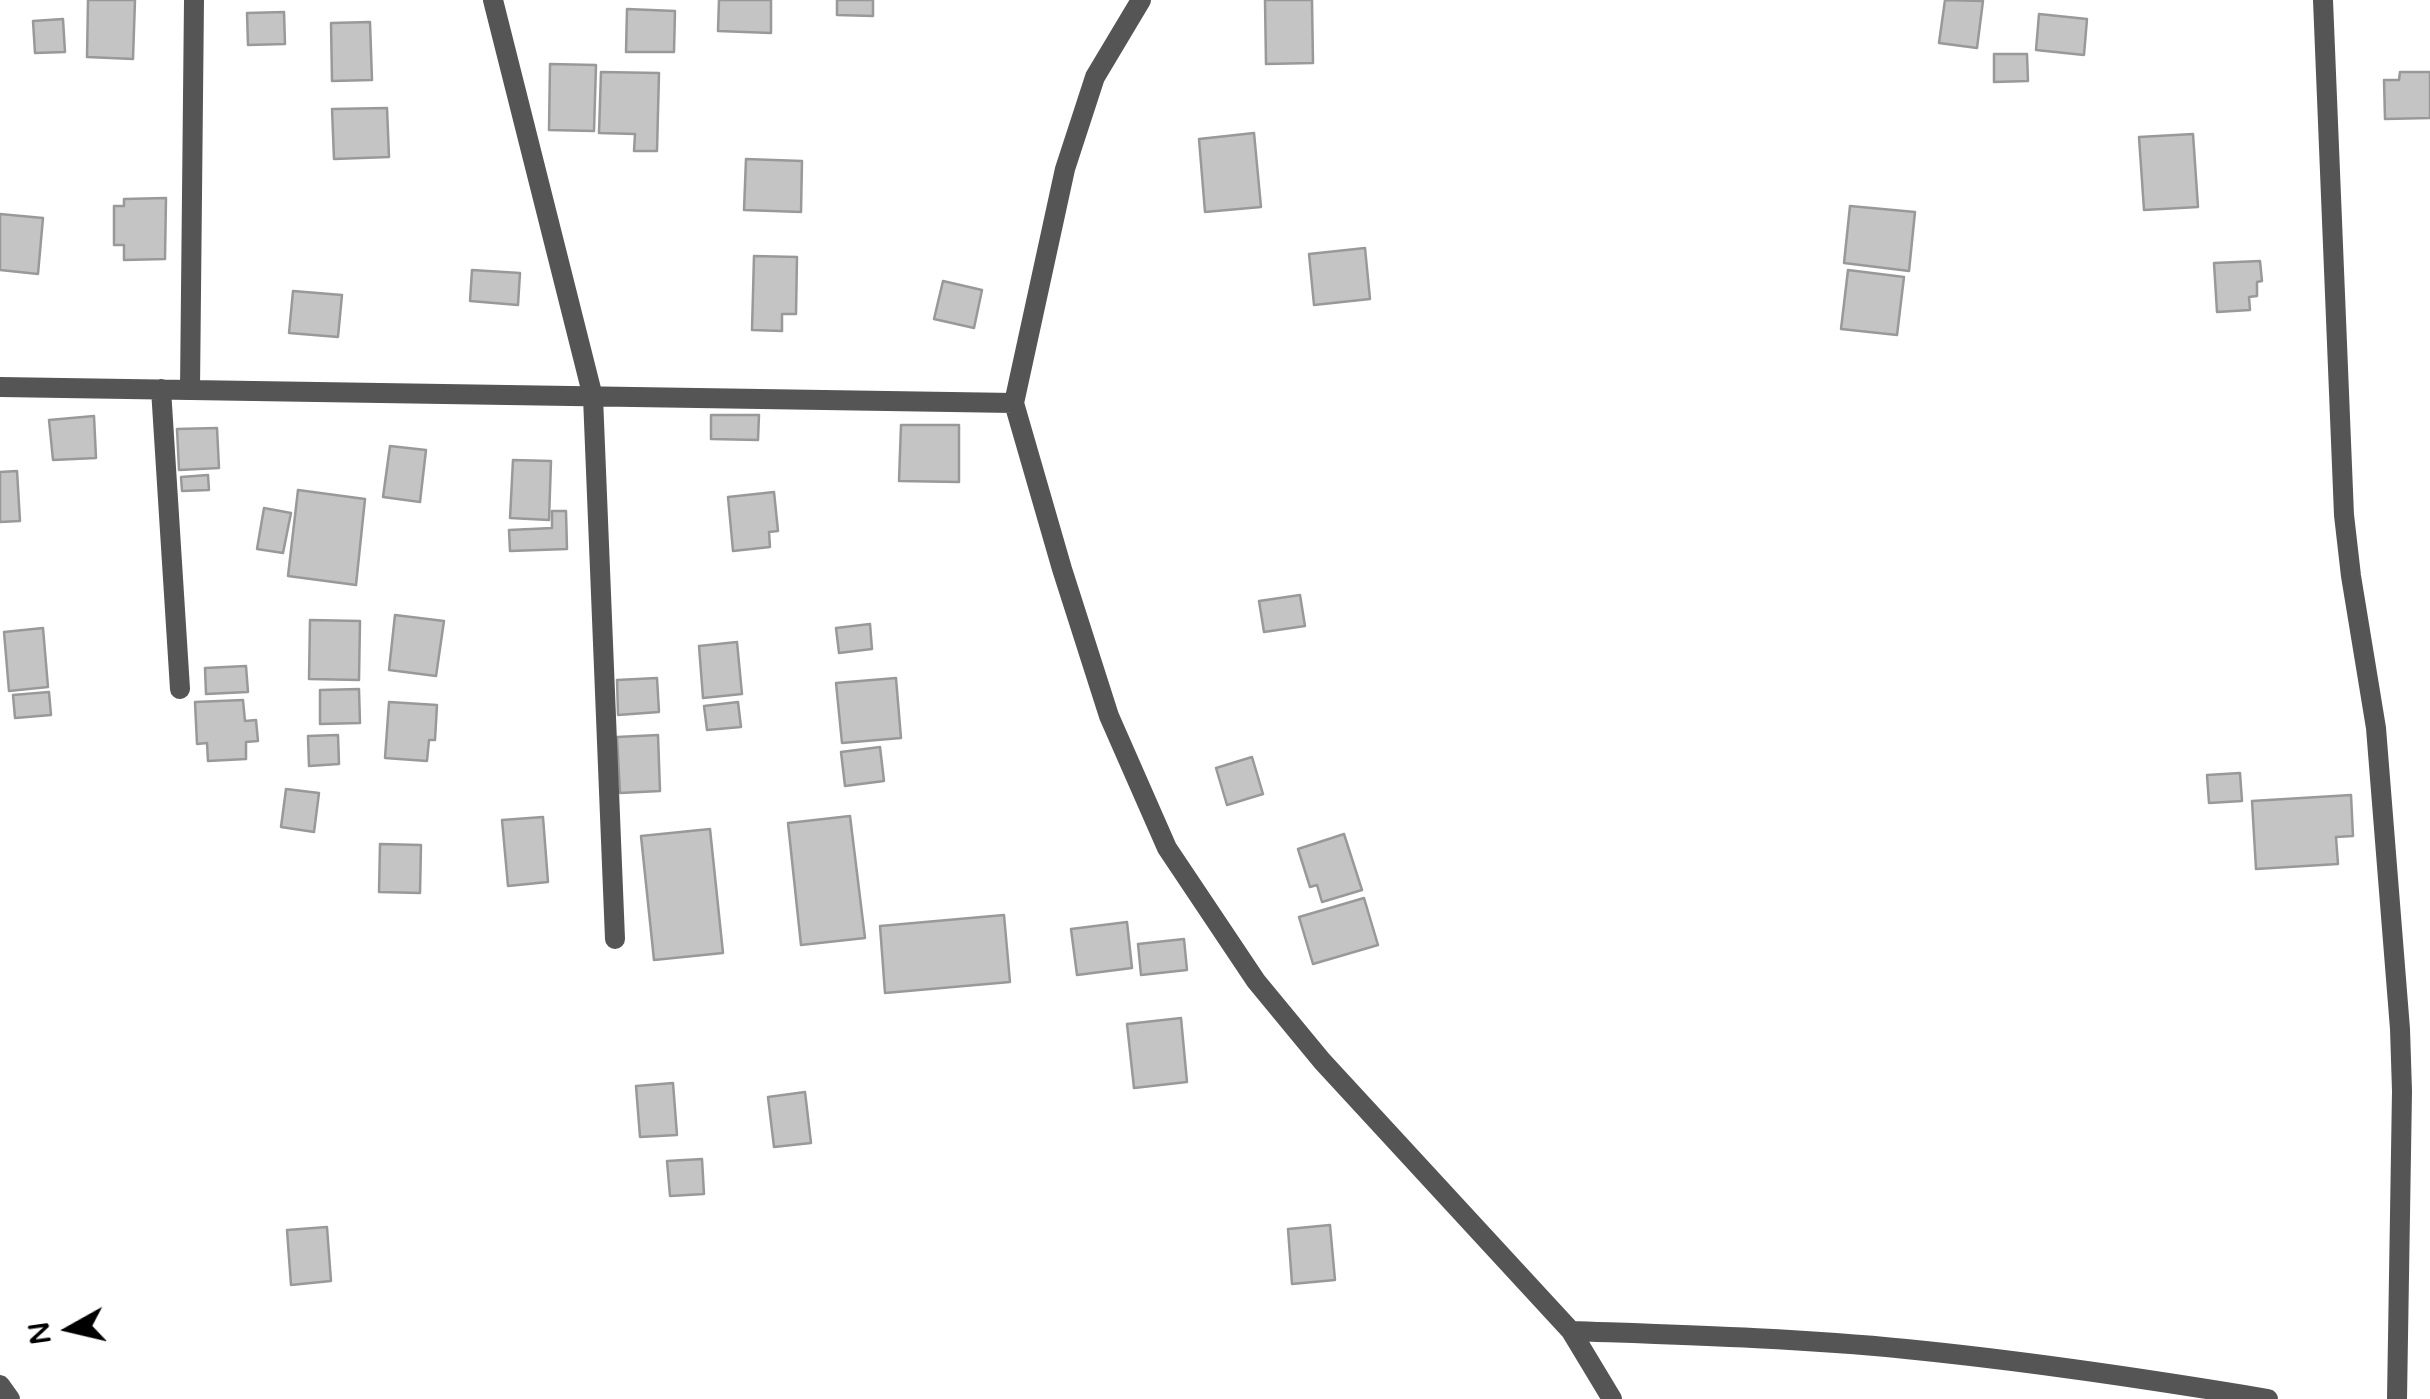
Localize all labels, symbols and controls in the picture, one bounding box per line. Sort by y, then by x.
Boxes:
north arrow [20,1279,120,1379]
text: N [22,1320,59,1347]

